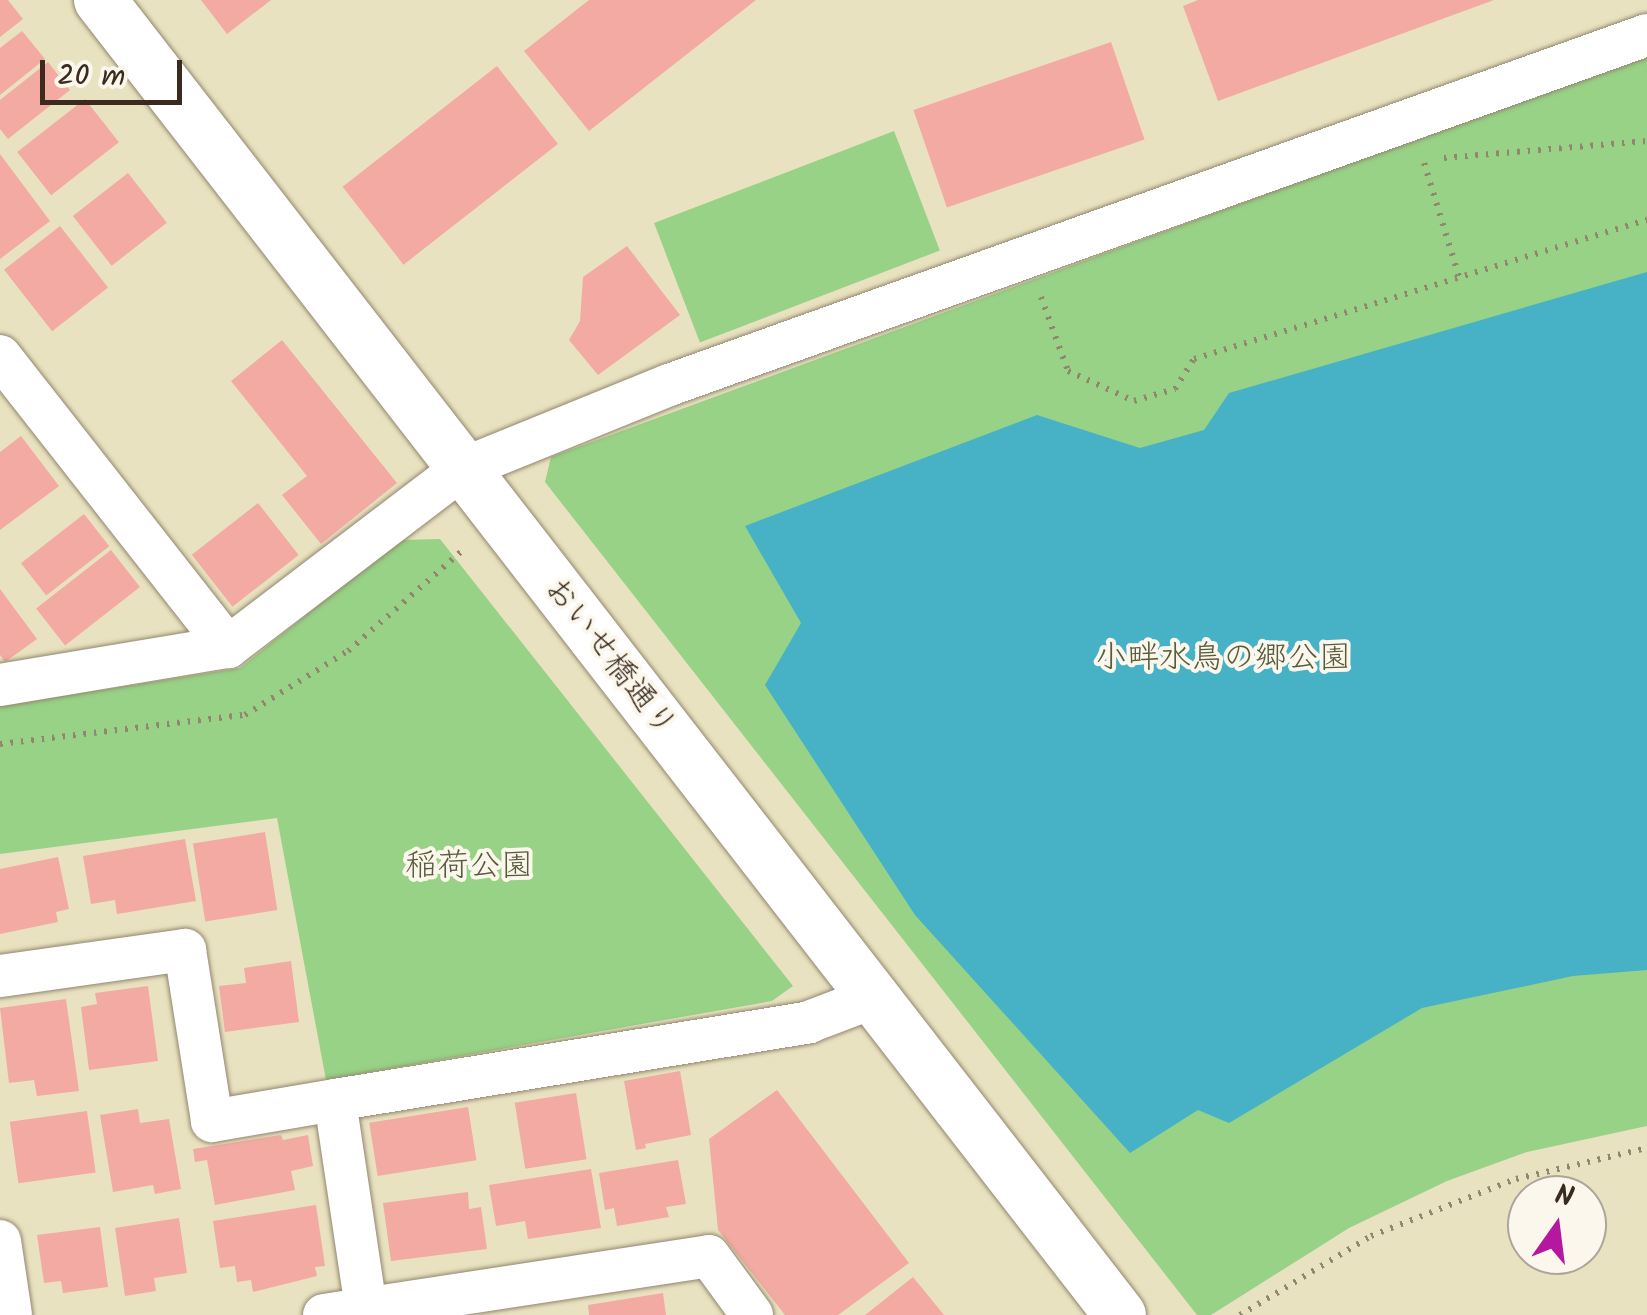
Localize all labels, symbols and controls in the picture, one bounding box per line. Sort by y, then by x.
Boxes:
scale bar [45,40,188,102]
text: 20 m [57,53,125,101]
street label: おいせ橋通り [535,571,683,745]
park label: 小畔水鳥の郷公園 [1095,640,1351,678]
park label: 稲荷公園 [405,848,533,886]
text: N [1550,1173,1578,1221]
north arrow [1507,1175,1607,1275]

